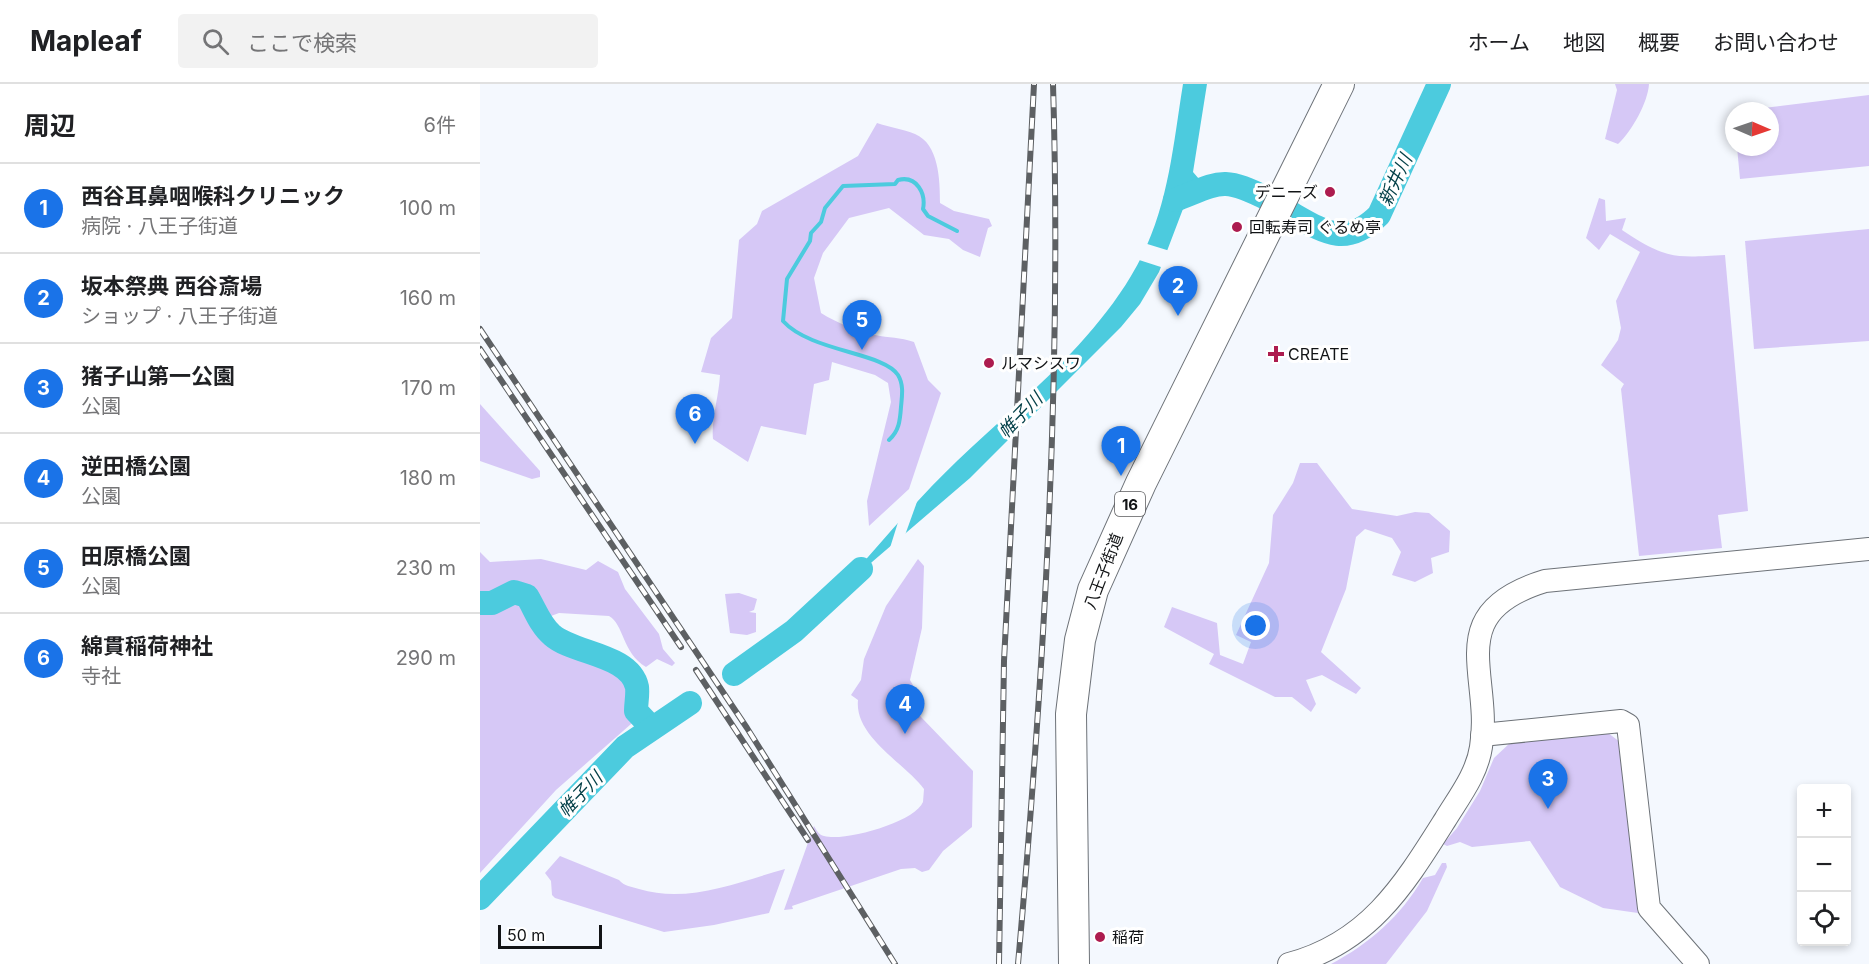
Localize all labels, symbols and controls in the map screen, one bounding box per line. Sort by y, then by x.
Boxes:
search box [178,14,598,68]
text: Mapleaf [30,24,142,58]
icon: search [199,25,232,58]
text: ここで検索 [247,30,357,56]
text: ホーム [1468,30,1530,55]
text: 地図 [1563,30,1605,55]
text: 概要 [1638,30,1680,55]
text: お問い合わせ [1713,30,1839,55]
north arrow [1725,102,1779,156]
text: 周辺 [24,110,76,141]
text: 6件 [424,113,456,137]
water label: 新井川 [1374,149,1417,209]
place label: デニーズ [1255,182,1318,202]
text: 西谷耳鼻咽喉科クリニック [81,183,345,209]
marker: デニーズ [1323,185,1337,199]
text: 1 [39,196,48,220]
text: 100 m [399,196,456,220]
text: 病院 · 八王子街道 [81,214,238,238]
place label: 回転寿司 ぐるめ亭 [1249,217,1381,237]
marker: 回転寿司 ぐるめ亭 [1230,220,1244,234]
pin: 2 [1158,266,1198,316]
text: 坂本祭典 西谷斎場 [81,273,262,299]
text: 2 [37,286,50,310]
text: 160 m [400,286,456,310]
pin: 5 [842,300,881,350]
text: ショップ · 八王子街道 [81,304,278,328]
place label: CREATE [1288,344,1349,364]
marker: CREATE [1269,347,1283,361]
place label: ルマシスワ [1001,353,1081,373]
marker: ルマシスワ [982,356,996,370]
text: 猪子山第一公園 [81,363,235,389]
text: 3 [37,376,50,400]
text: 170 m [401,376,456,400]
water label: 帷子川 [994,387,1048,442]
text: 公園 [81,394,121,418]
pin: 6 [676,394,714,444]
pin: 1 [1102,426,1140,476]
text: 逆田橋公園 [81,453,191,479]
text: 4 [37,466,50,490]
text: 180 m [400,466,456,490]
text: 公園 [81,484,121,508]
road number: 16 [1115,492,1145,516]
street label: 八王子街道 [1079,530,1127,612]
text: 田原橋公園 [81,543,191,569]
text: 5 [37,556,50,580]
text: 230 m [396,556,456,580]
text: 公園 [81,574,121,598]
your location [1241,611,1270,640]
text: 綿貫稲荷神社 [81,633,213,659]
text: 6 [37,646,50,670]
text: 290 m [396,646,456,670]
text: 寺社 [81,664,121,688]
pin: 4 [886,684,924,734]
pin: 3 [1528,760,1568,809]
water label: 帷子川 [554,766,608,821]
map controls [1797,784,1851,946]
button: + [1797,784,1851,838]
button: − [1797,838,1851,892]
button: locate [1797,892,1851,946]
scale bar [498,922,602,950]
text: 50 m [507,925,545,945]
place label: 稲荷 [1112,927,1144,947]
marker: 稲荷 [1093,930,1107,944]

